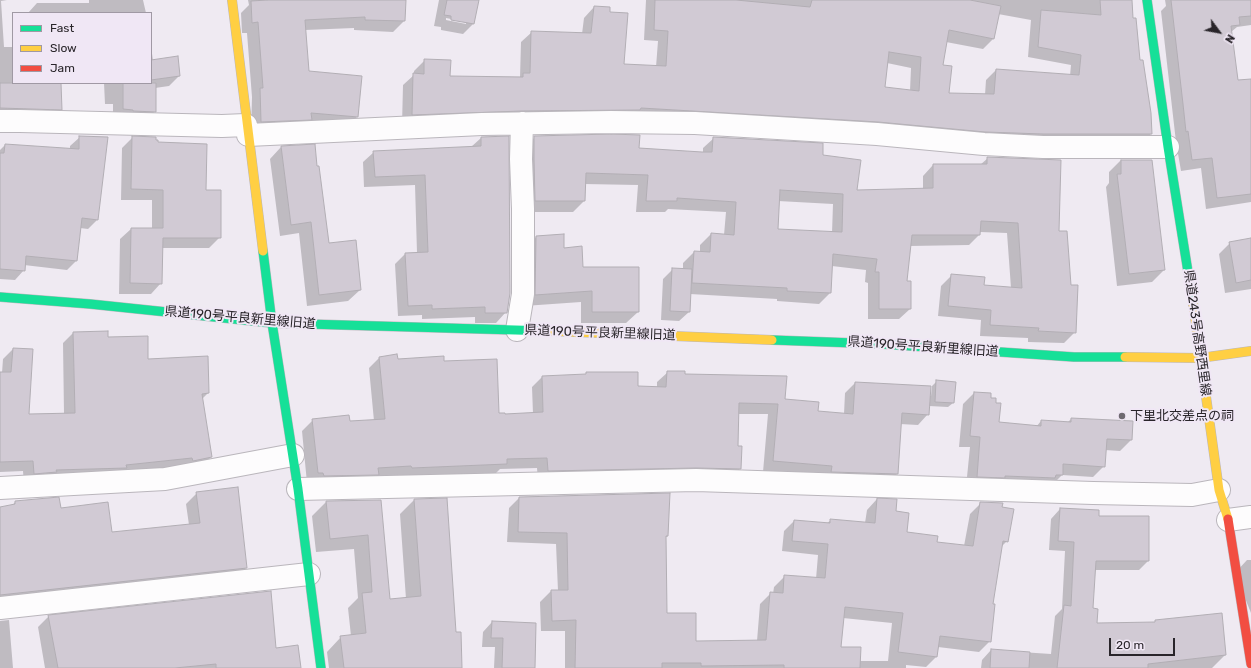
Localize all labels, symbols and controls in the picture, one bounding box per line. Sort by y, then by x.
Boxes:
legend [12,12,152,84]
north arrow [1199,12,1239,52]
text: Fast [50,21,74,35]
text: N [1222,32,1237,45]
text: Slow [50,41,77,55]
text: Jam [50,61,75,75]
street label: 県道243号高野西里線 [1180,269,1214,397]
street label: 県道190号平良新里線旧道 [164,304,316,332]
street label: 県道190号平良新里線旧道 [524,323,676,343]
street label: 県道190号平良新里線旧道 [847,334,999,360]
place label: 下里北交差点の祠 [1130,408,1234,424]
marker: 下里北交差点の祠 [1117,411,1127,421]
scale bar [1111,630,1177,656]
text: 20 m [1116,638,1144,652]

